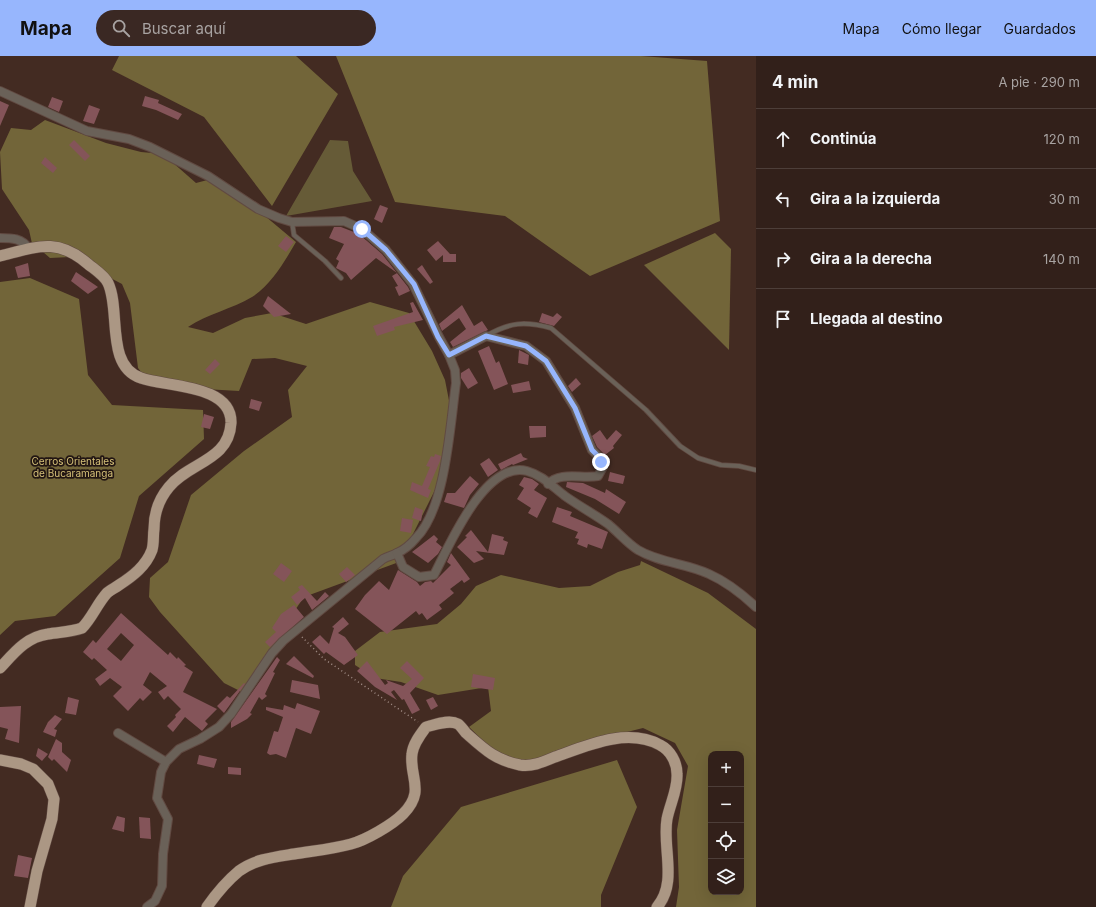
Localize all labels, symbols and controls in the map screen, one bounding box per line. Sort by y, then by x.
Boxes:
search box [96,10,376,46]
text: Mapa [20,17,72,40]
icon: search [110,17,132,39]
text: Buscar aquí [142,19,226,38]
text: Mapa [843,20,880,37]
text: Cómo llegar [902,20,982,37]
text: Guardados [1004,20,1076,37]
text: 4 min [772,72,818,92]
text: A pie · 290 m [998,74,1080,90]
icon: ahead [772,128,794,150]
text: Continúa [810,129,877,148]
text: 120 m [1044,131,1080,147]
icon: left [772,188,794,210]
text: Gira a la izquierda [810,189,940,208]
text: 30 m [1049,191,1080,207]
route start [353,220,371,238]
icon: right [772,248,794,270]
text: Gira a la derecha [810,249,932,268]
text: 140 m [1043,251,1080,267]
icon: arrive [772,308,794,330]
text: Llegada al destino [810,309,943,328]
route end [592,453,610,471]
park label: Cerros Orientales de Bucaramanga [32,455,114,479]
map controls [708,751,744,895]
button: + [708,751,744,787]
button: − [708,787,744,823]
button: locate [708,823,744,859]
button: layers [708,859,744,895]

